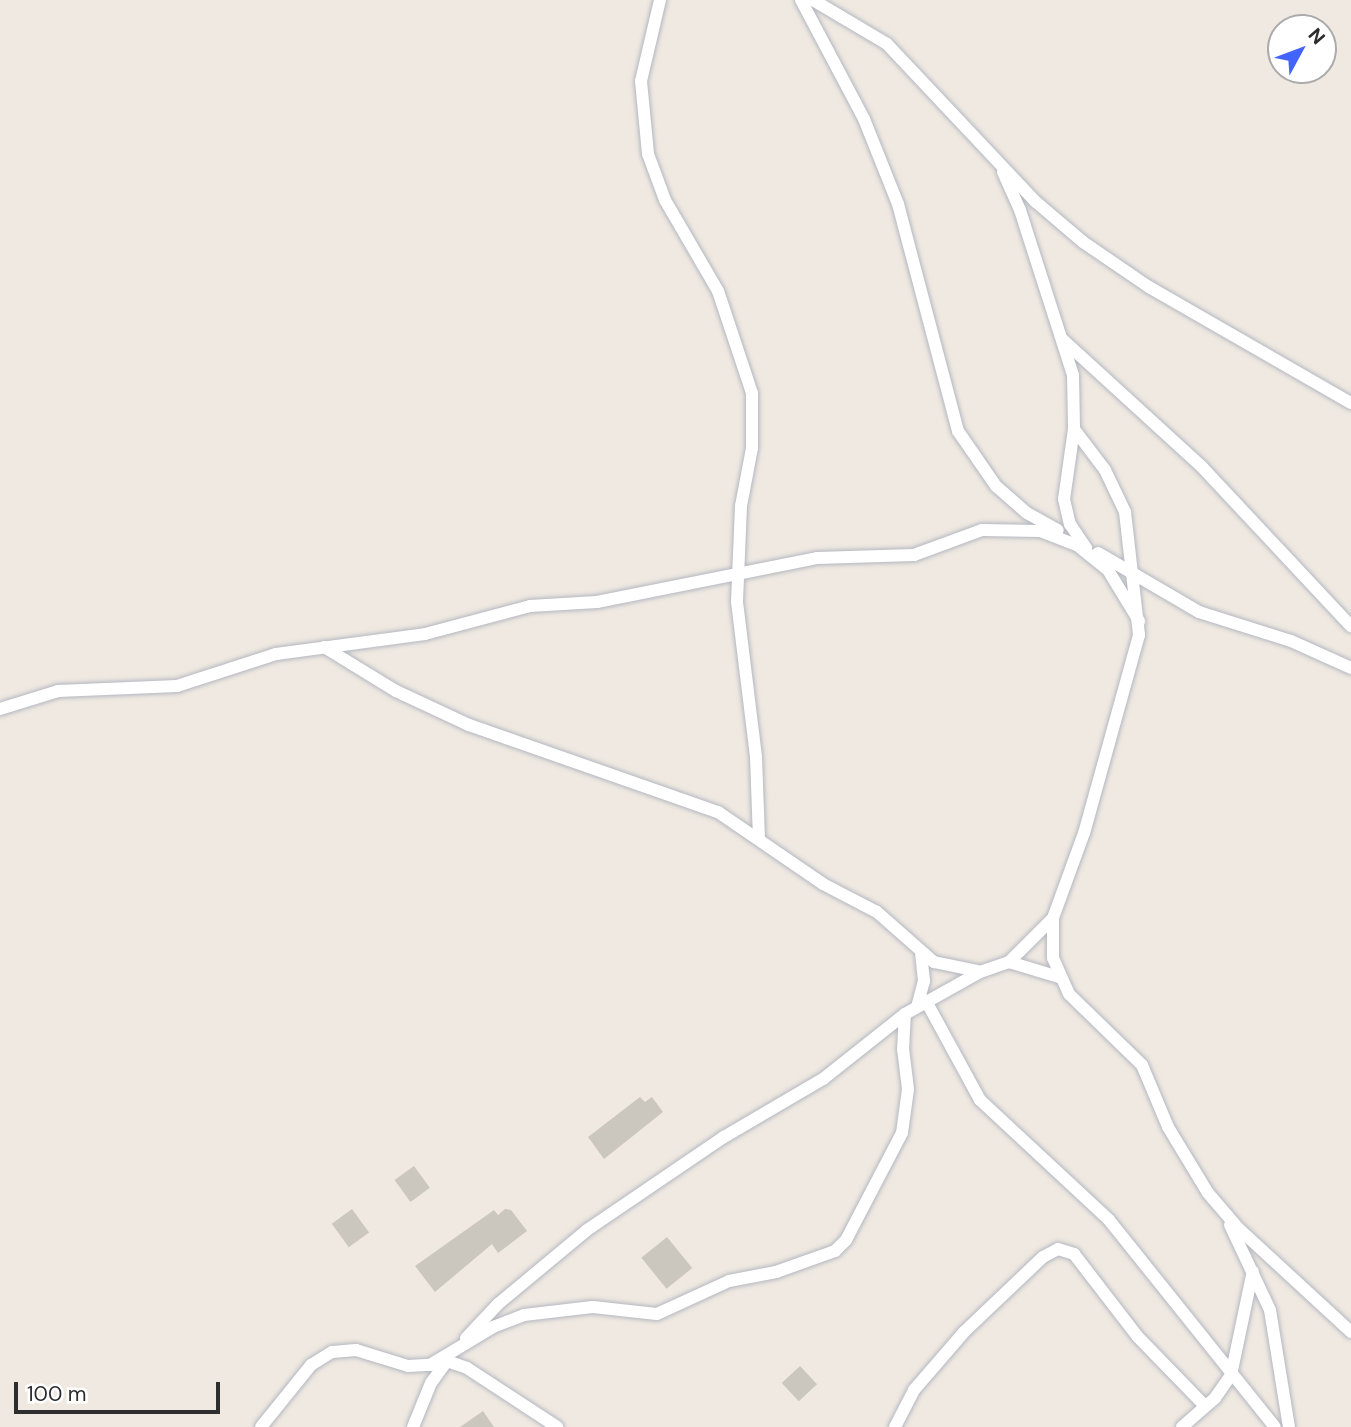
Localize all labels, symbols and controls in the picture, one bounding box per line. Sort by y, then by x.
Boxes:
north arrow [1267,14,1337,84]
text: N [1303,23,1331,50]
scale bar [18,1368,224,1412]
text: 100 m [27,1380,87,1408]

